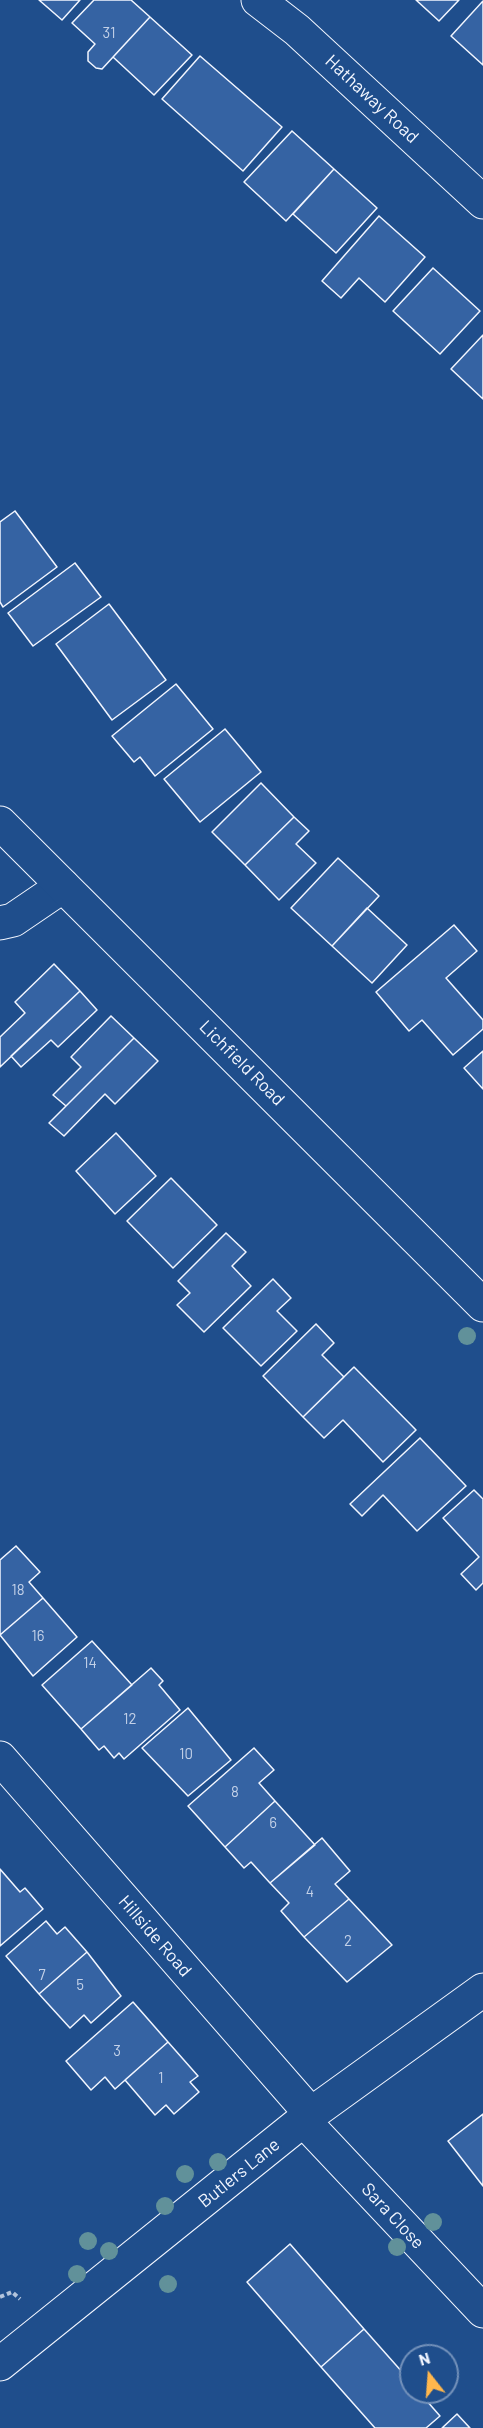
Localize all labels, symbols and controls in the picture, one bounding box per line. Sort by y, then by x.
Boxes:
house number: 31 [103,24,115,42]
street label: Hathaway Road [321,50,423,148]
street label: Lichfield Road [195,1016,289,1110]
house number: 18 [11,1581,25,1599]
house number: 16 [32,1627,44,1645]
house number: 14 [83,1654,97,1672]
house number: 12 [123,1710,137,1728]
house number: 10 [179,1745,193,1763]
house number: 8 [231,1783,239,1801]
house number: 6 [269,1814,277,1832]
house number: 4 [306,1883,314,1901]
street label: Hillside Road [114,1891,196,1981]
house number: 2 [344,1932,352,1950]
house number: 7 [38,1966,46,1984]
house number: 5 [76,1976,84,1994]
house number: 3 [113,2042,121,2060]
house number: 1 [158,2069,164,2087]
street label: Butlers Lane [194,2134,284,2212]
street label: Sara Close [357,2179,429,2253]
north arrow [399,2344,459,2404]
text: N [416,2348,432,2369]

